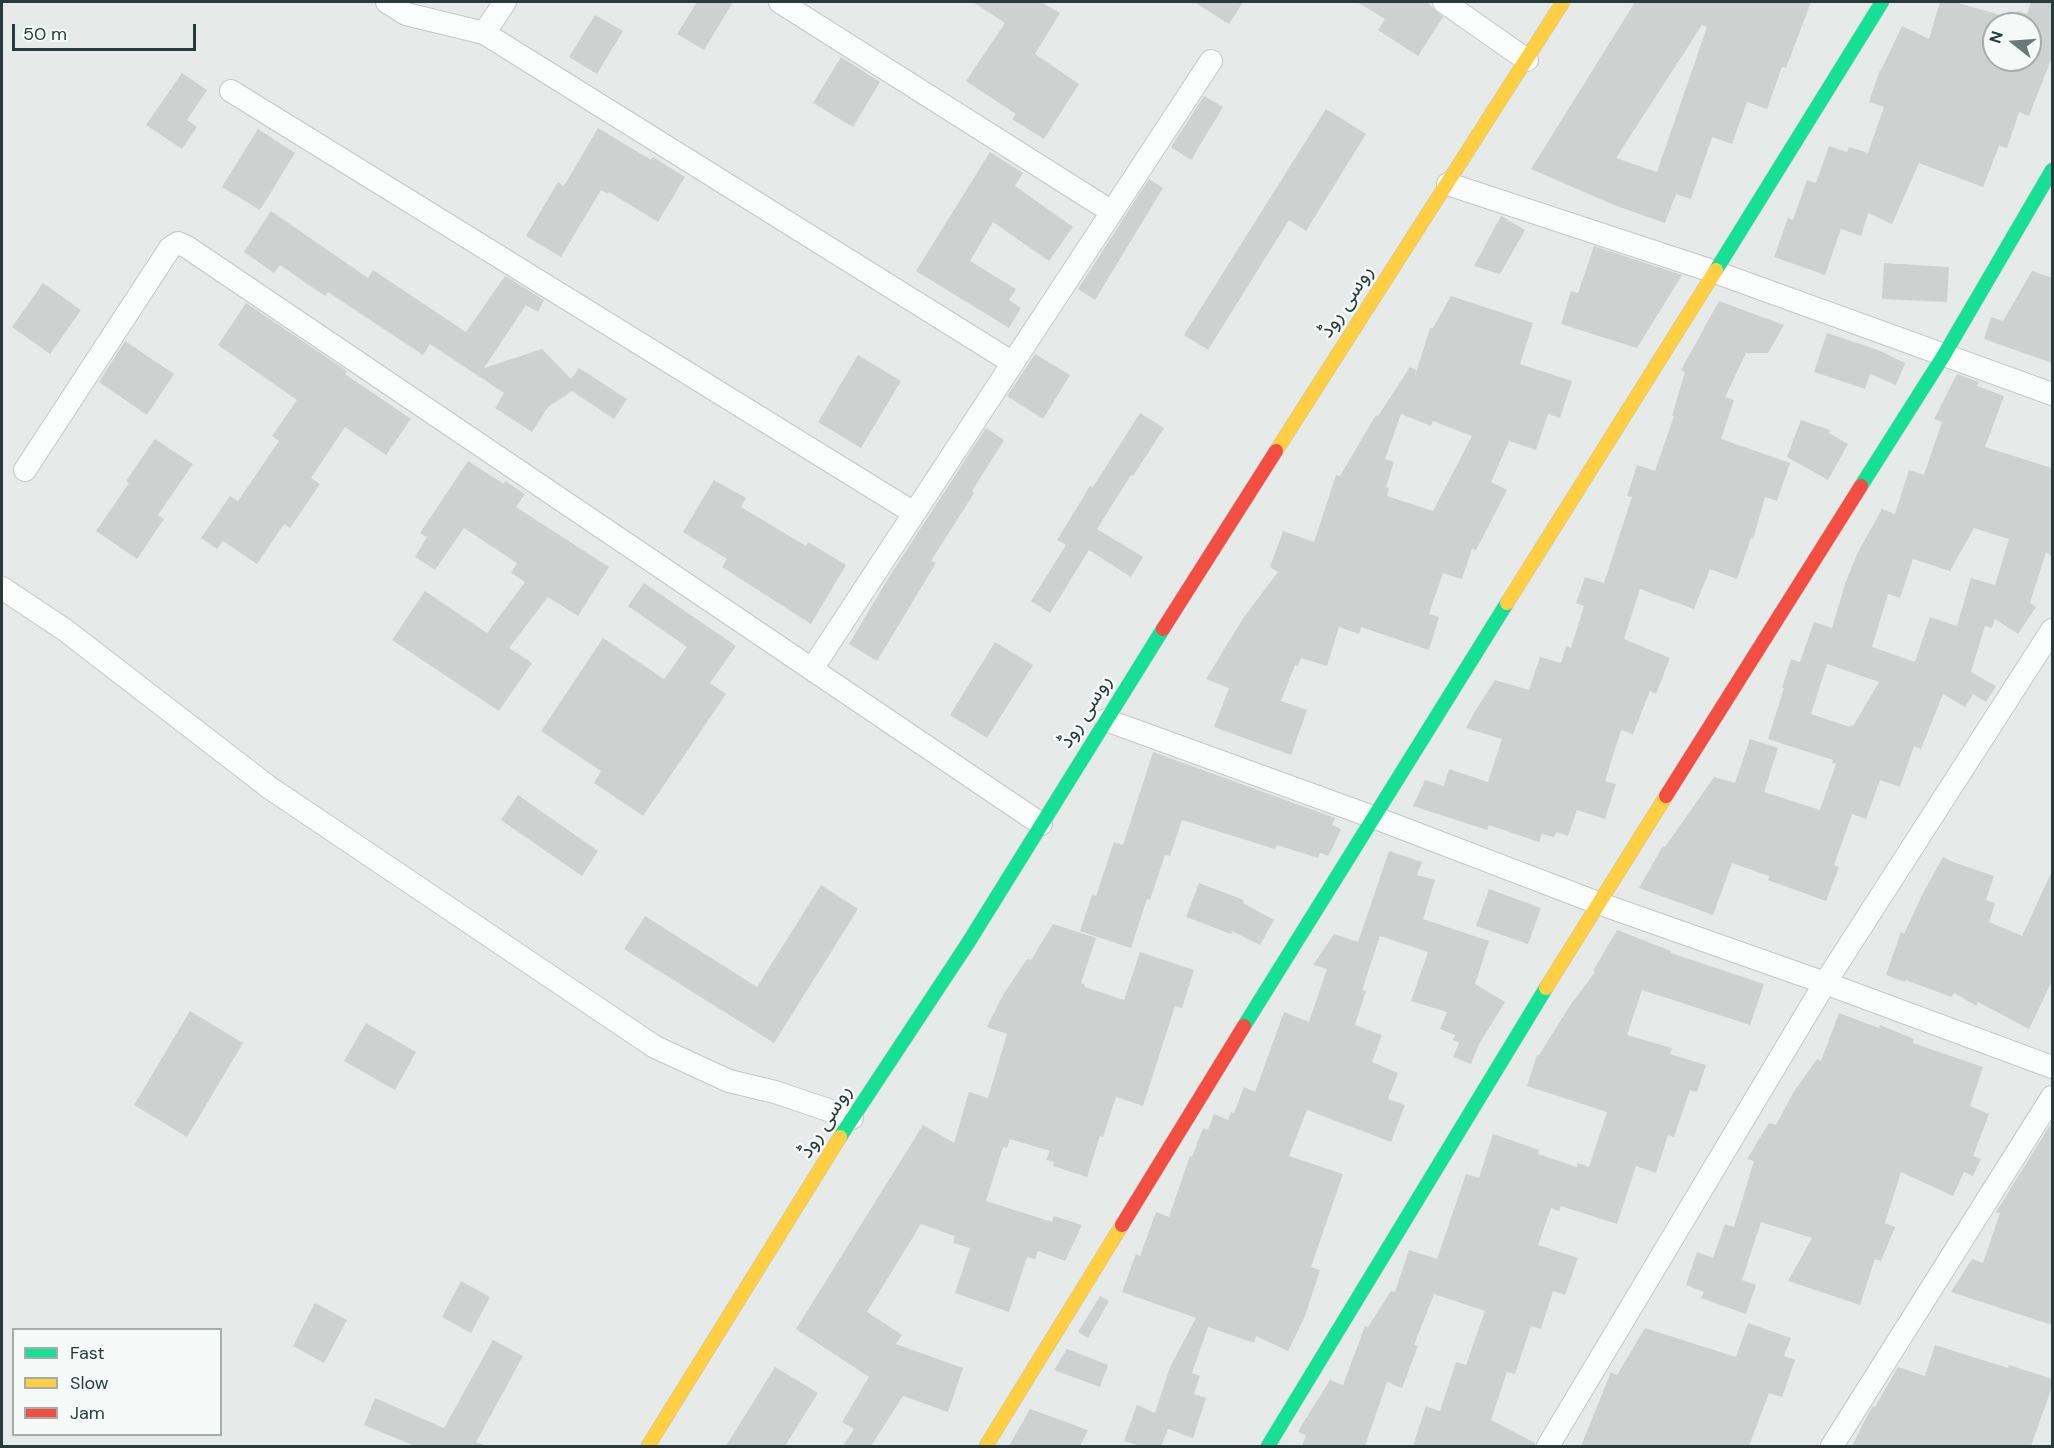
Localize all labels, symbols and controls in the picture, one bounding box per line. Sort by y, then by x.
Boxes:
scale bar [15,12,200,50]
north arrow [1982,12,2042,72]
text: 50 m [23,22,67,46]
text: N [1984,29,2008,46]
street label: روسی روڈ [1314,261,1380,343]
street label: روسی روڈ [1054,671,1118,753]
street label: روسی روڈ [794,1081,858,1163]
legend [12,1328,222,1436]
text: Fast [70,1341,105,1365]
text: Slow [70,1371,109,1395]
text: Jam [70,1401,105,1425]

